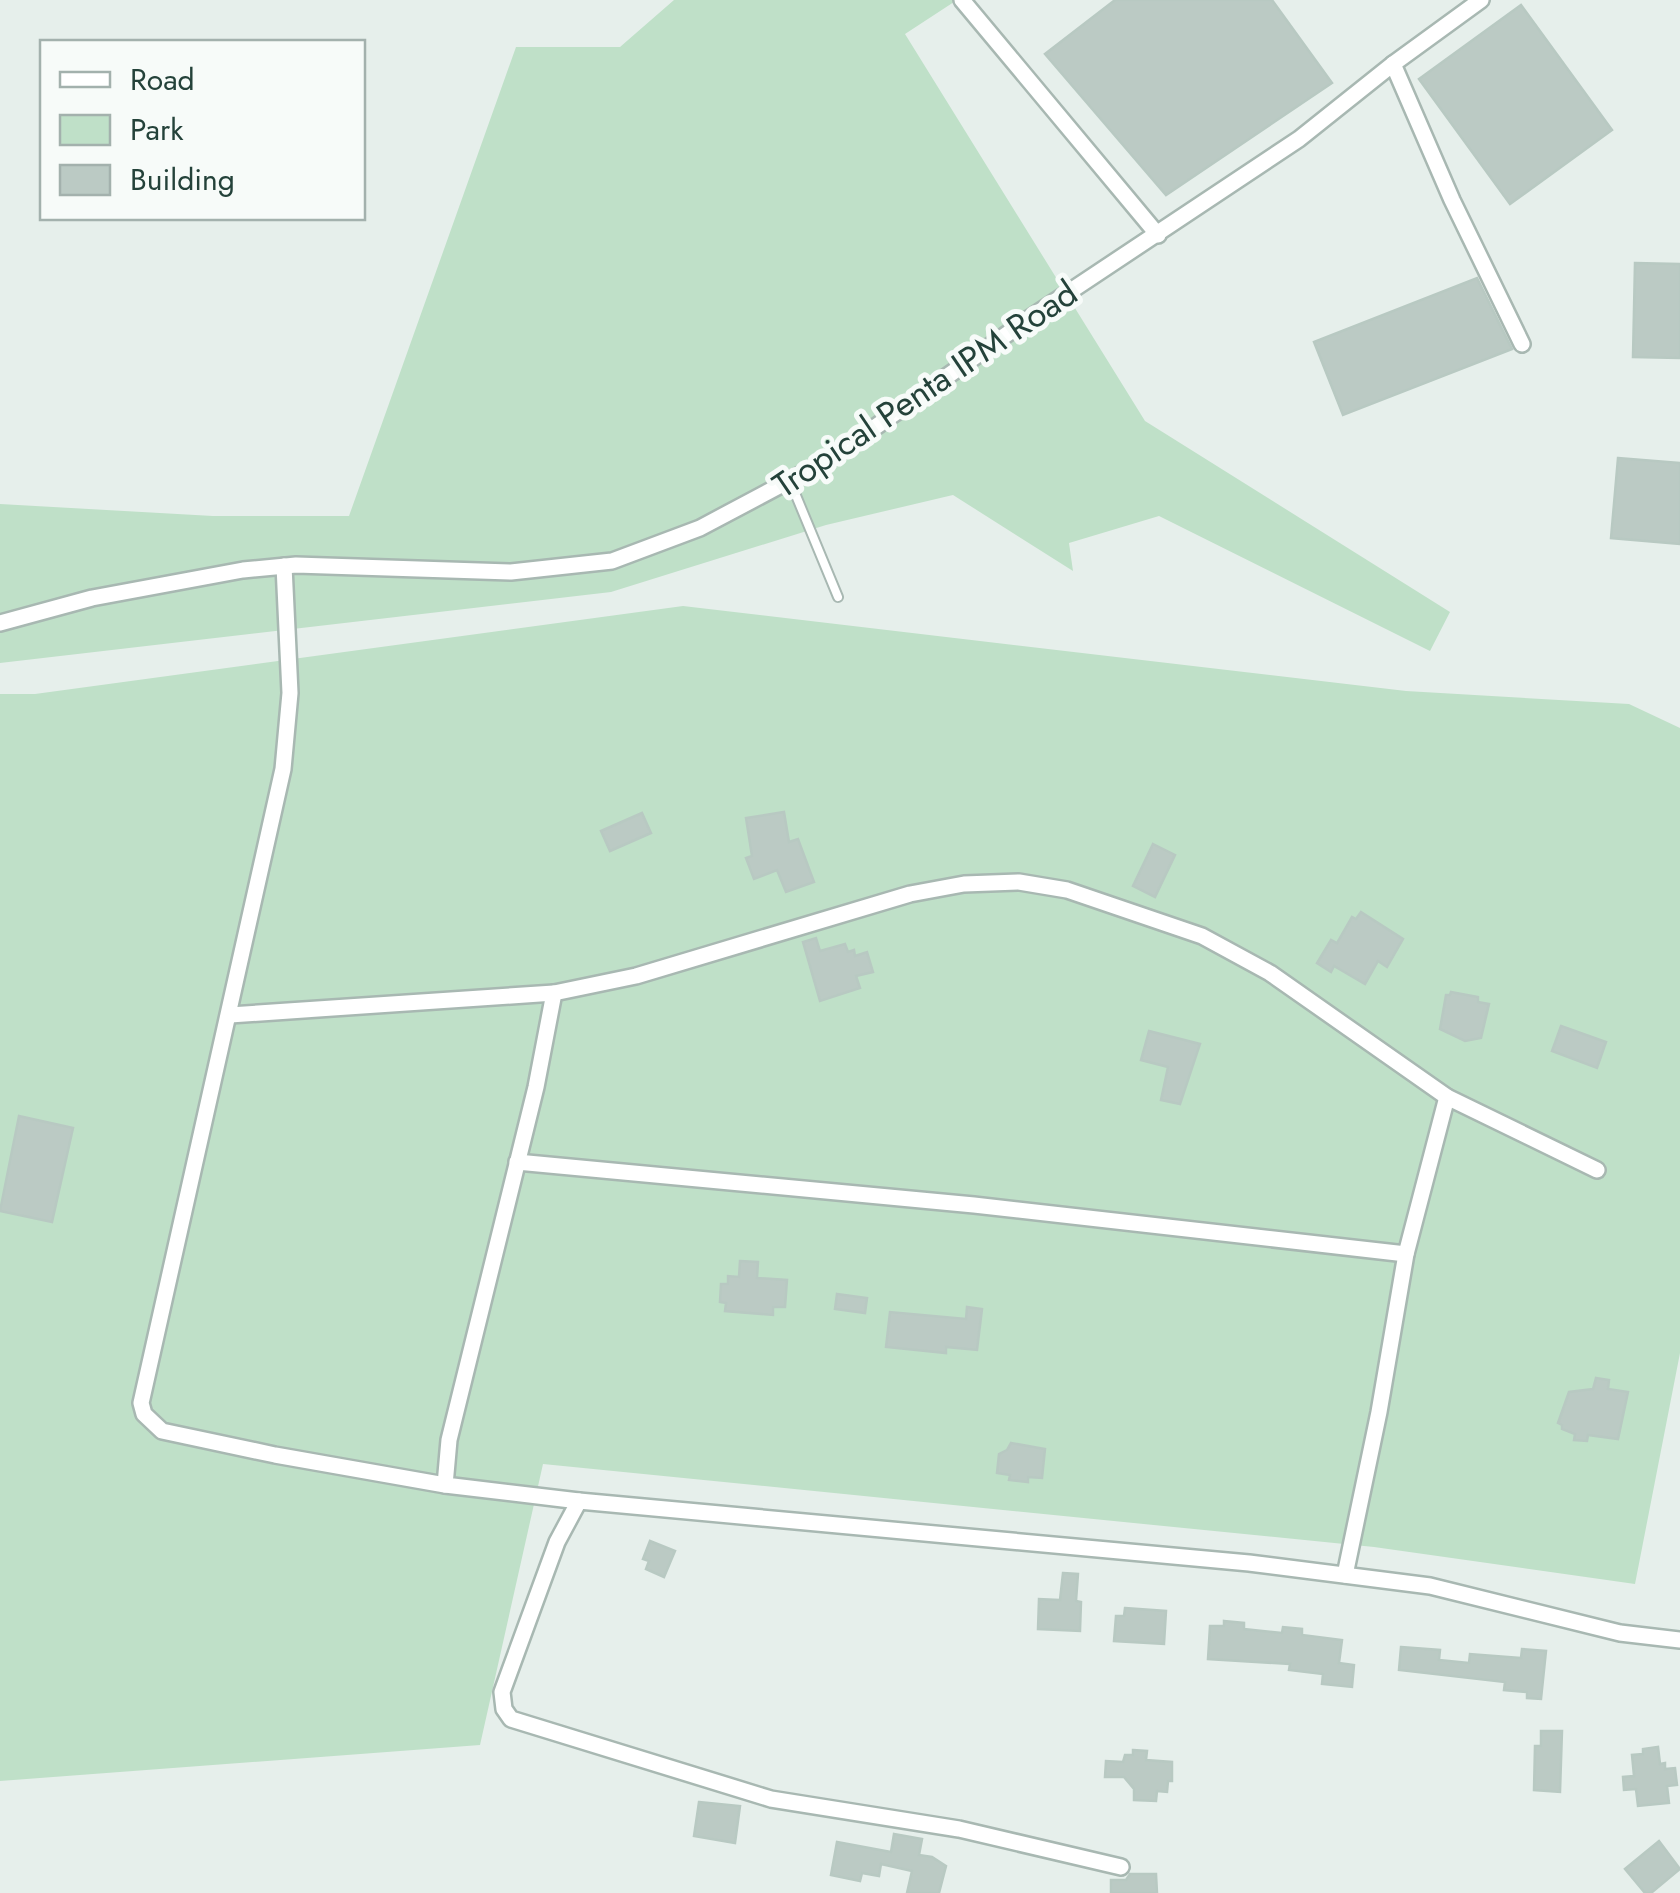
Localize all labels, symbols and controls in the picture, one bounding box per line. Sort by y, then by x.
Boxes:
legend [40,40,365,220]
text: Road [130,58,195,101]
text: Park [130,108,184,151]
text: Building [130,158,235,201]
street label: Tropical Penta IPM Road [763,268,1087,510]

